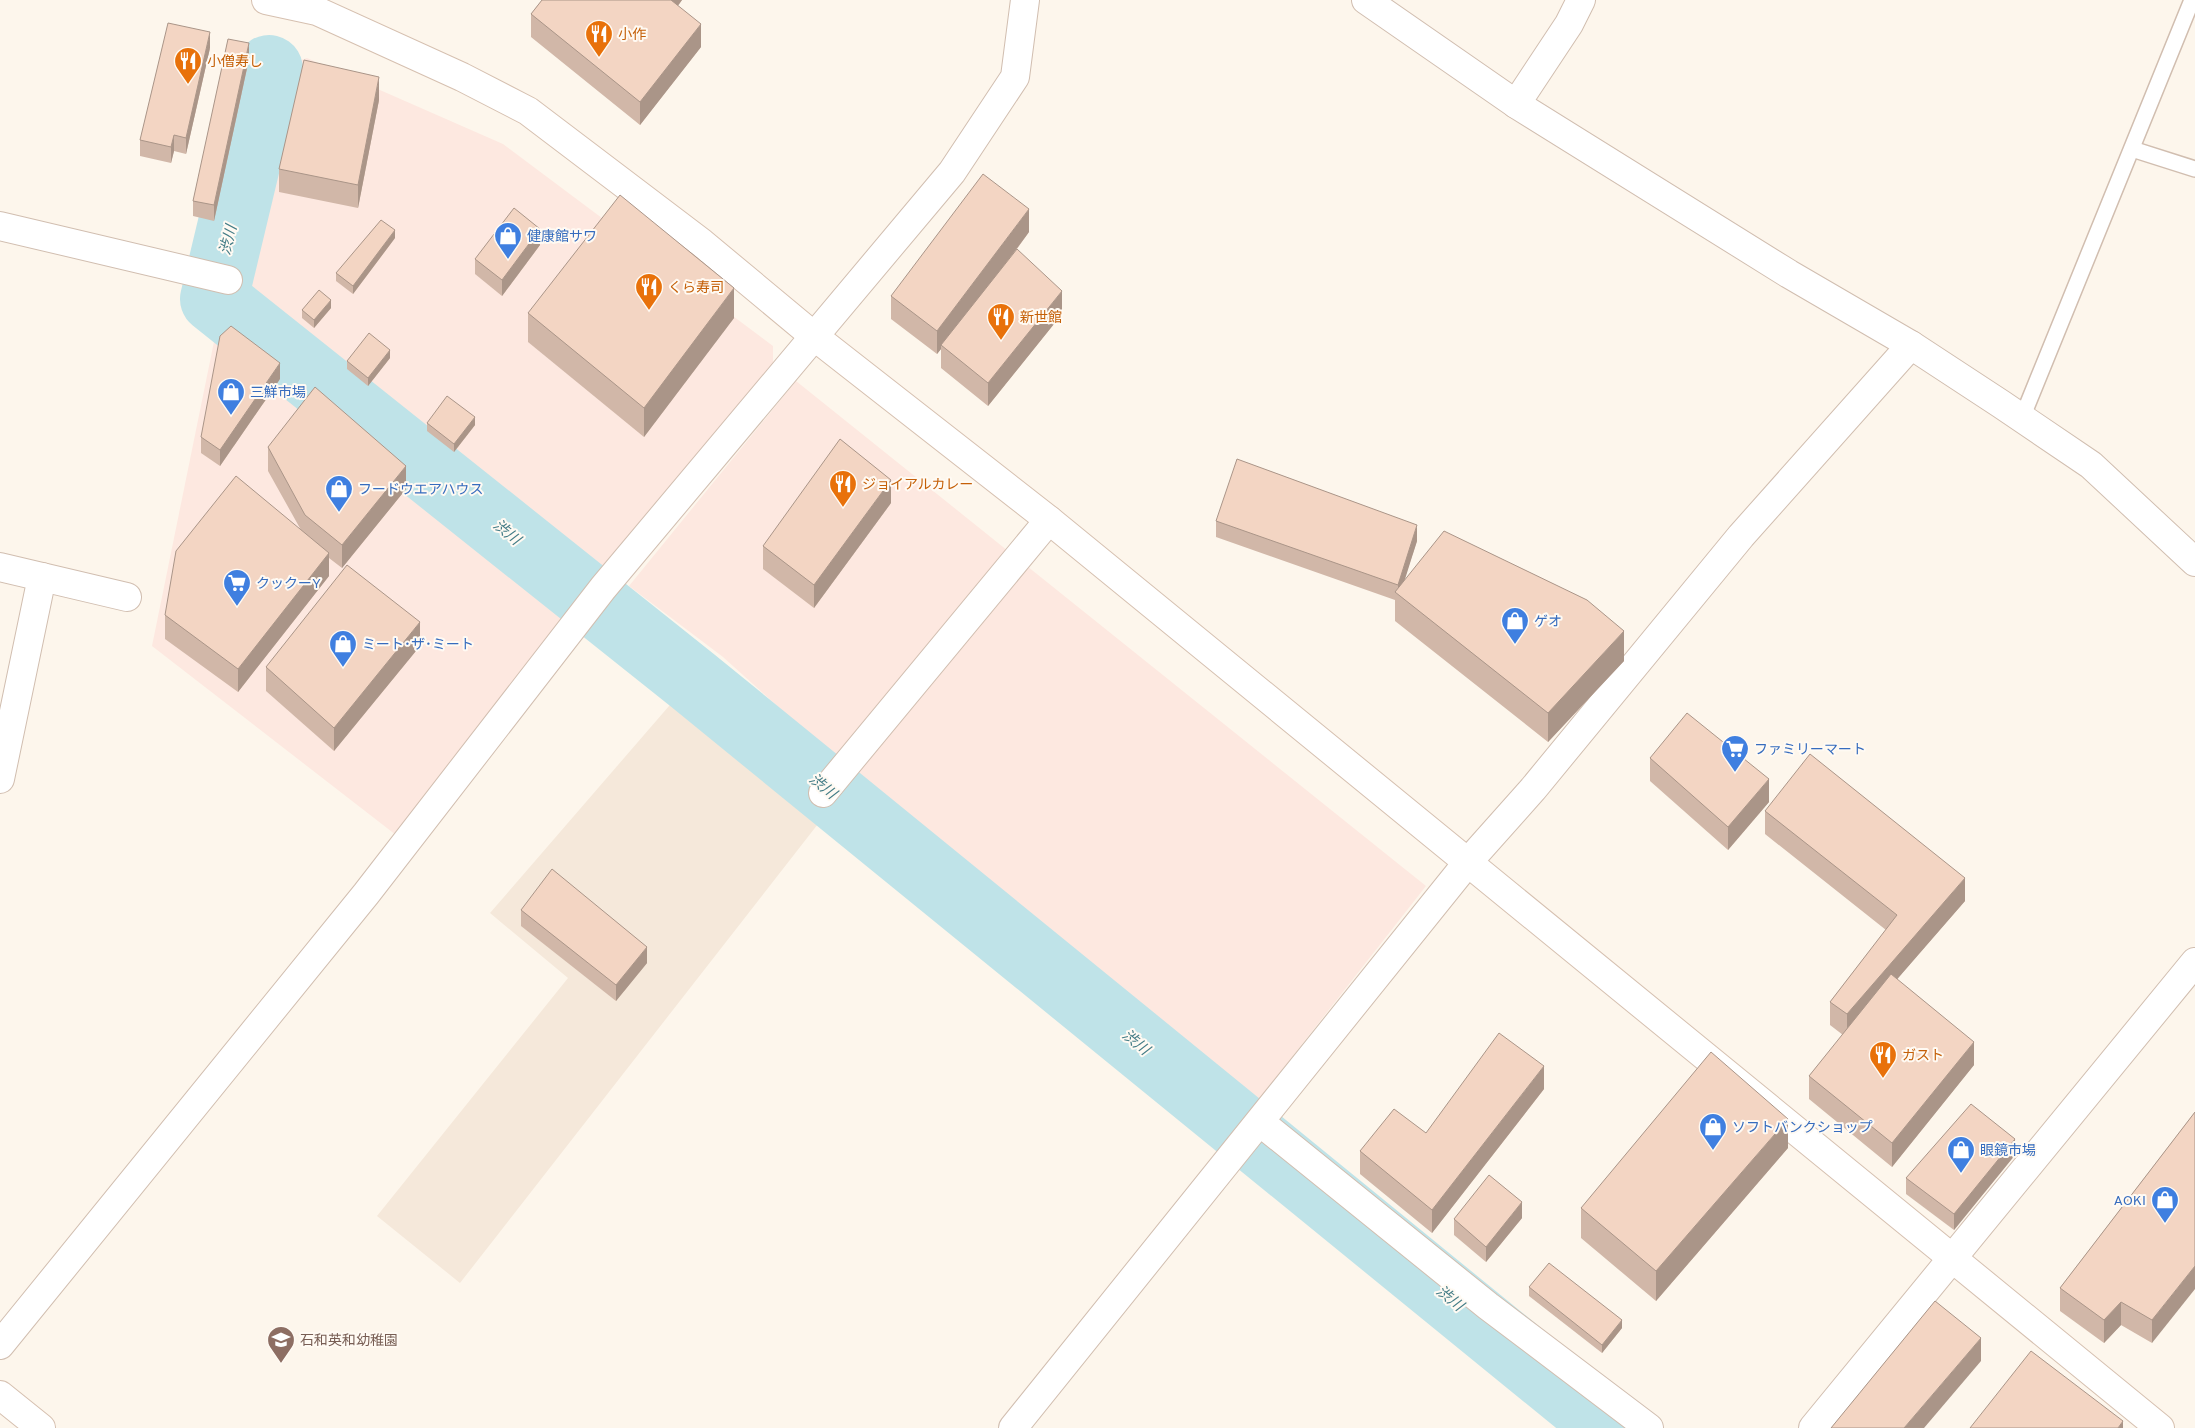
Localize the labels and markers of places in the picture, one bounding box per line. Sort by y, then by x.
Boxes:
restaurant icon: 小作 [584,19,614,58]
place label: 小作 [618,27,646,44]
restaurant icon: 小僧寿し [173,46,203,85]
place label: 小僧寿し [207,54,263,71]
shop icon: 健康館サワ [493,221,523,260]
place label: 健康館サワ [527,228,597,246]
restaurant icon: くら寿司 [634,272,664,311]
place label: くら寿司 [668,280,724,297]
restaurant icon: 新世館 [986,302,1016,341]
place label: 新世館 [1020,310,1062,327]
shop icon: 三鮮市場 [216,377,246,416]
place label: 三鮮市場 [250,385,306,402]
restaurant icon: ジョイアルカレー [828,469,858,508]
shop icon: フードウエアハウス [324,474,354,513]
place label: ジョイアルカレー [862,477,973,494]
place label: フードウエアハウス [358,482,483,499]
supermarket icon: クックーY [222,568,252,607]
place label: クックーY [256,576,321,593]
shop icon: ゲオ [1500,606,1530,645]
place label: ゲオ [1534,614,1562,631]
shop icon: ミート･ザ･ミート [328,629,358,668]
place label: ミート･ザ･ミート [362,637,474,654]
supermarket icon: ファミリーマート [1720,734,1750,773]
place label: ファミリーマート [1754,742,1866,759]
restaurant icon: ガスト [1868,1040,1898,1079]
place label: ガスト [1902,1048,1944,1065]
shop icon: ソフトバンクショップ [1698,1112,1728,1151]
place label: ソフトバンクショップ [1732,1120,1873,1137]
shop icon: 眼鏡市場 [1946,1135,1976,1174]
place label: 眼鏡市場 [1980,1143,2036,1160]
shop icon: AOKI [2150,1185,2180,1224]
place label: AOKI [2113,1193,2146,1210]
school or university icon: 石和英和幼稚園 [266,1325,296,1364]
place label: 石和英和幼稚園 [300,1333,398,1350]

